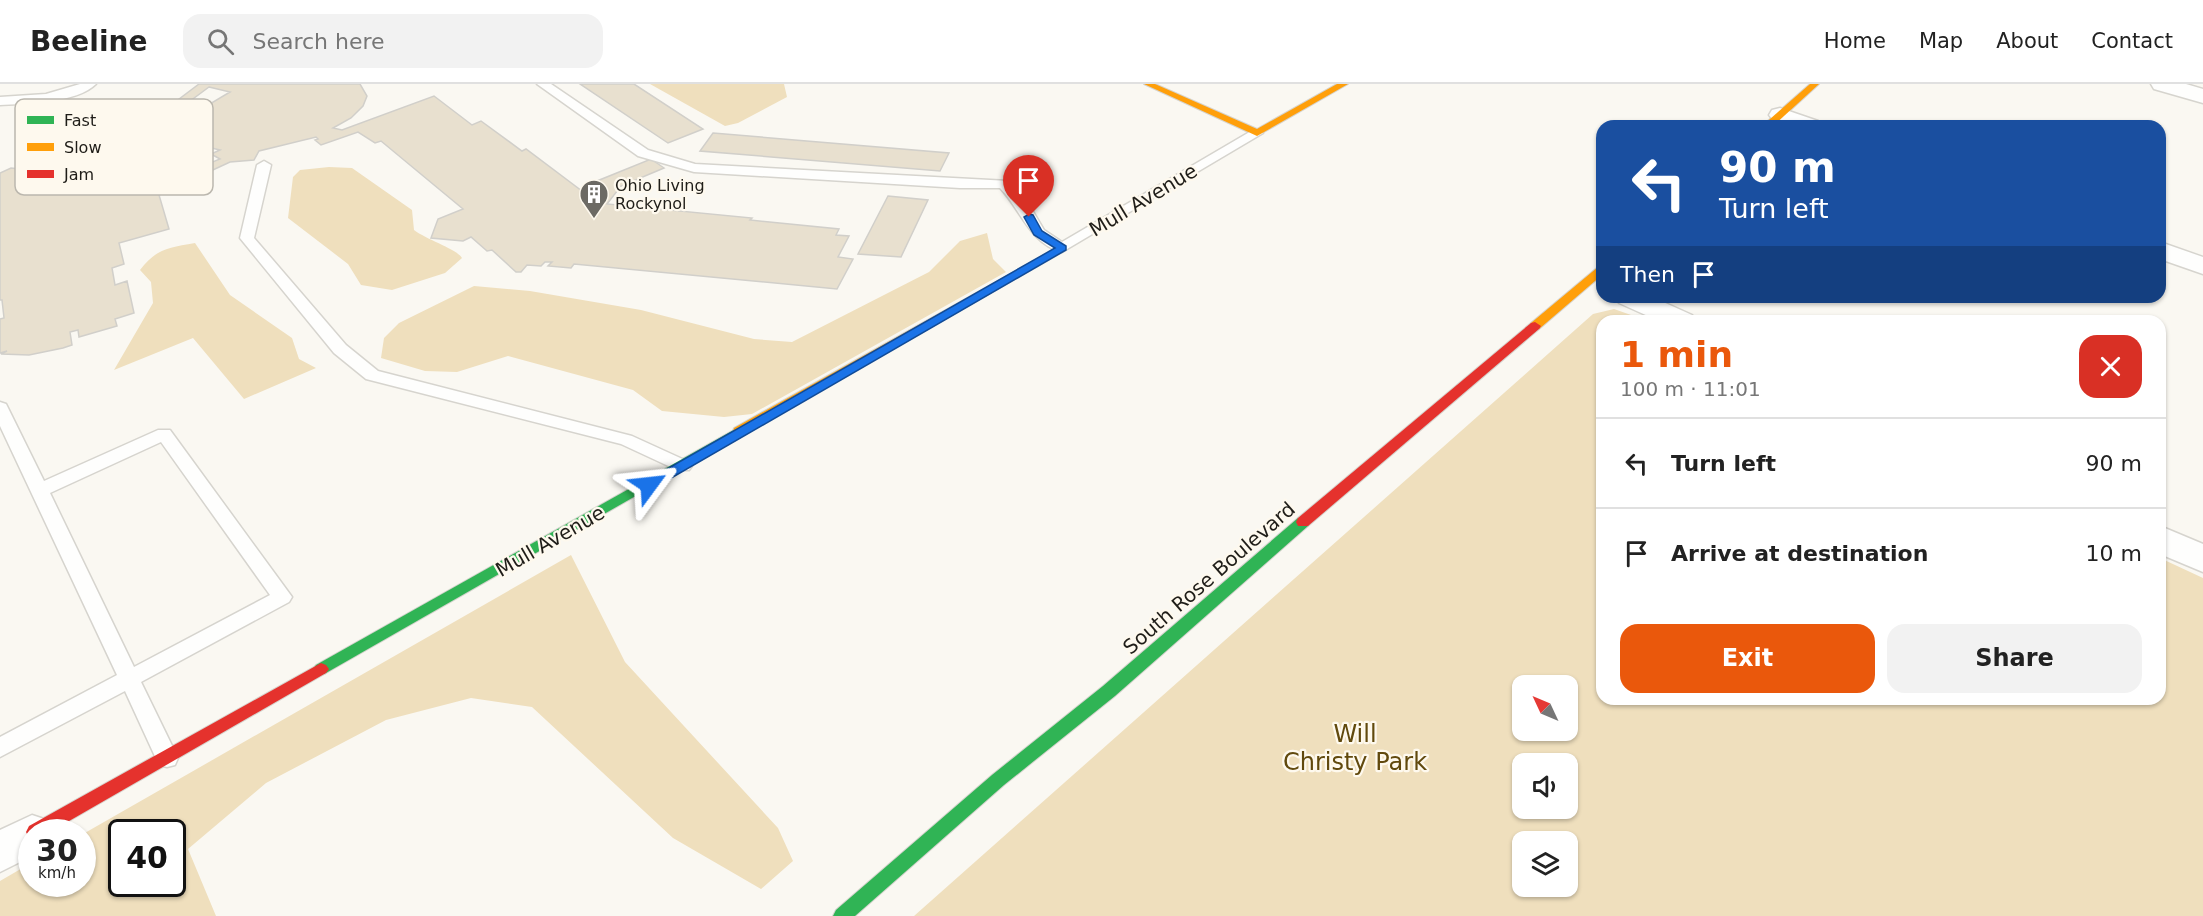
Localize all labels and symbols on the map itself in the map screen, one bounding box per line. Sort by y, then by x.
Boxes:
legend [15,99,213,195]
text: Fast [64,111,96,130]
text: Slow [64,138,101,157]
pin [1003,155,1054,217]
street label: Mull Avenue [1085,158,1201,242]
text: Jam [63,165,94,184]
place label: Ohio Living Rockynol [615,176,705,213]
building icon: Ohio Living Rockynol [578,178,610,220]
position arrow [617,453,681,517]
street label: South Rose Boulevard [1118,497,1300,659]
street label: Mull Avenue [491,500,609,582]
north arrow [1512,675,1578,741]
park label: Will Christy Park [1283,720,1427,776]
speed limit sign: 40 [108,819,186,897]

